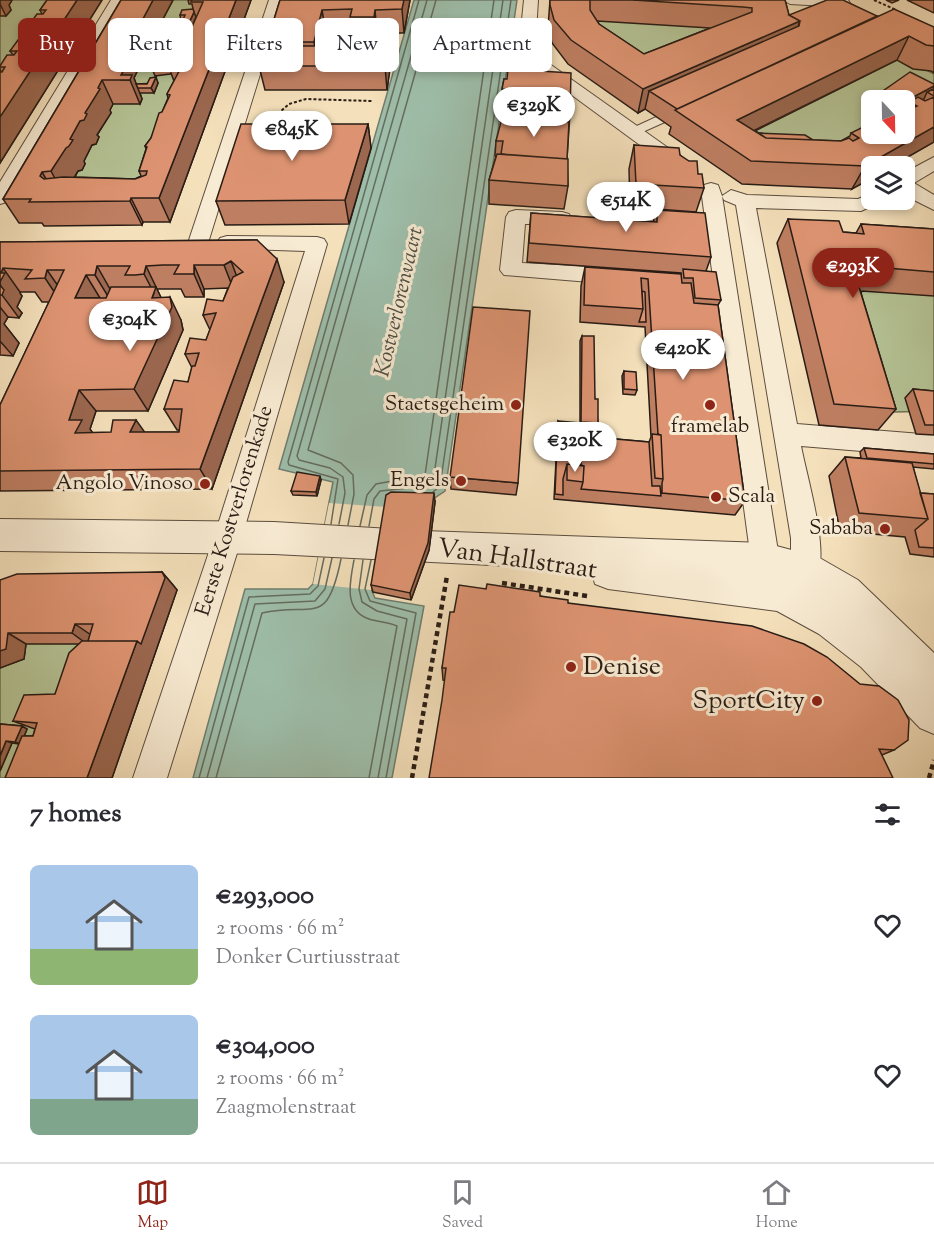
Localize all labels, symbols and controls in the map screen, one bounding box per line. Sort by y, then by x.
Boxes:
chip: Buy [18,18,96,72]
chip: Rent [108,18,193,72]
chip: Filters [205,18,303,72]
chip: New [315,18,399,72]
chip: Apartment [411,18,552,72]
pin: €329K [492,87,576,138]
north arrow [861,90,915,144]
map controls [861,90,915,210]
text: €329K [507,92,561,121]
pin: €845K [250,111,334,162]
text: €845K [265,116,319,145]
button: layers [861,156,915,210]
pin: €514K [584,182,668,233]
text: €514K [601,187,651,216]
water label: Kostverlorenvaart [367,223,433,380]
pin: €293K [811,248,895,299]
text: €293K [826,253,880,282]
pin: €304K [88,301,172,352]
text: €304K [103,306,157,335]
pin: €420K [641,330,725,381]
text: €420K [655,335,711,364]
place label: Staetsgeheim [385,390,504,420]
marker: Staetsgeheim [509,398,523,412]
marker: framelab [703,398,717,412]
street label: Eerste Kostverlorenkade [189,402,281,620]
place label: framelab [671,412,749,442]
pin: €320K [533,422,617,473]
text: €320K [548,427,602,456]
place label: Engels [390,466,449,496]
place label: Angolo Vinoso [56,469,193,499]
marker: Engels [454,474,468,488]
marker: Angolo Vinoso [198,477,212,491]
place label: Scala [728,482,776,512]
marker: Scala [709,490,723,504]
place label: Sababa [809,514,873,544]
marker: Sababa [878,522,892,536]
street label: Van Hallstraat [435,530,599,590]
place label: Denise [583,649,661,686]
marker: Denise [564,660,578,674]
place label: SportCity [693,683,805,720]
marker: SportCity [810,694,824,708]
text: 7 homes [30,796,121,833]
icon: filters [871,798,904,831]
text: €293,000 [216,878,314,915]
icon: home [78,889,150,961]
icon: heart [871,909,904,942]
text: 2 rooms · 66 m² [216,915,344,944]
text: Donker Curtiusstraat [216,944,400,973]
text: €304,000 [216,1028,315,1065]
icon: home [78,1039,150,1111]
icon: heart [871,1059,904,1092]
text: 2 rooms · 66 m² [216,1065,344,1094]
text: Zaagmolenstraat [216,1094,356,1123]
tab: Map [136,1176,169,1235]
tab: Saved [442,1176,483,1235]
tab: Home [756,1176,798,1235]

